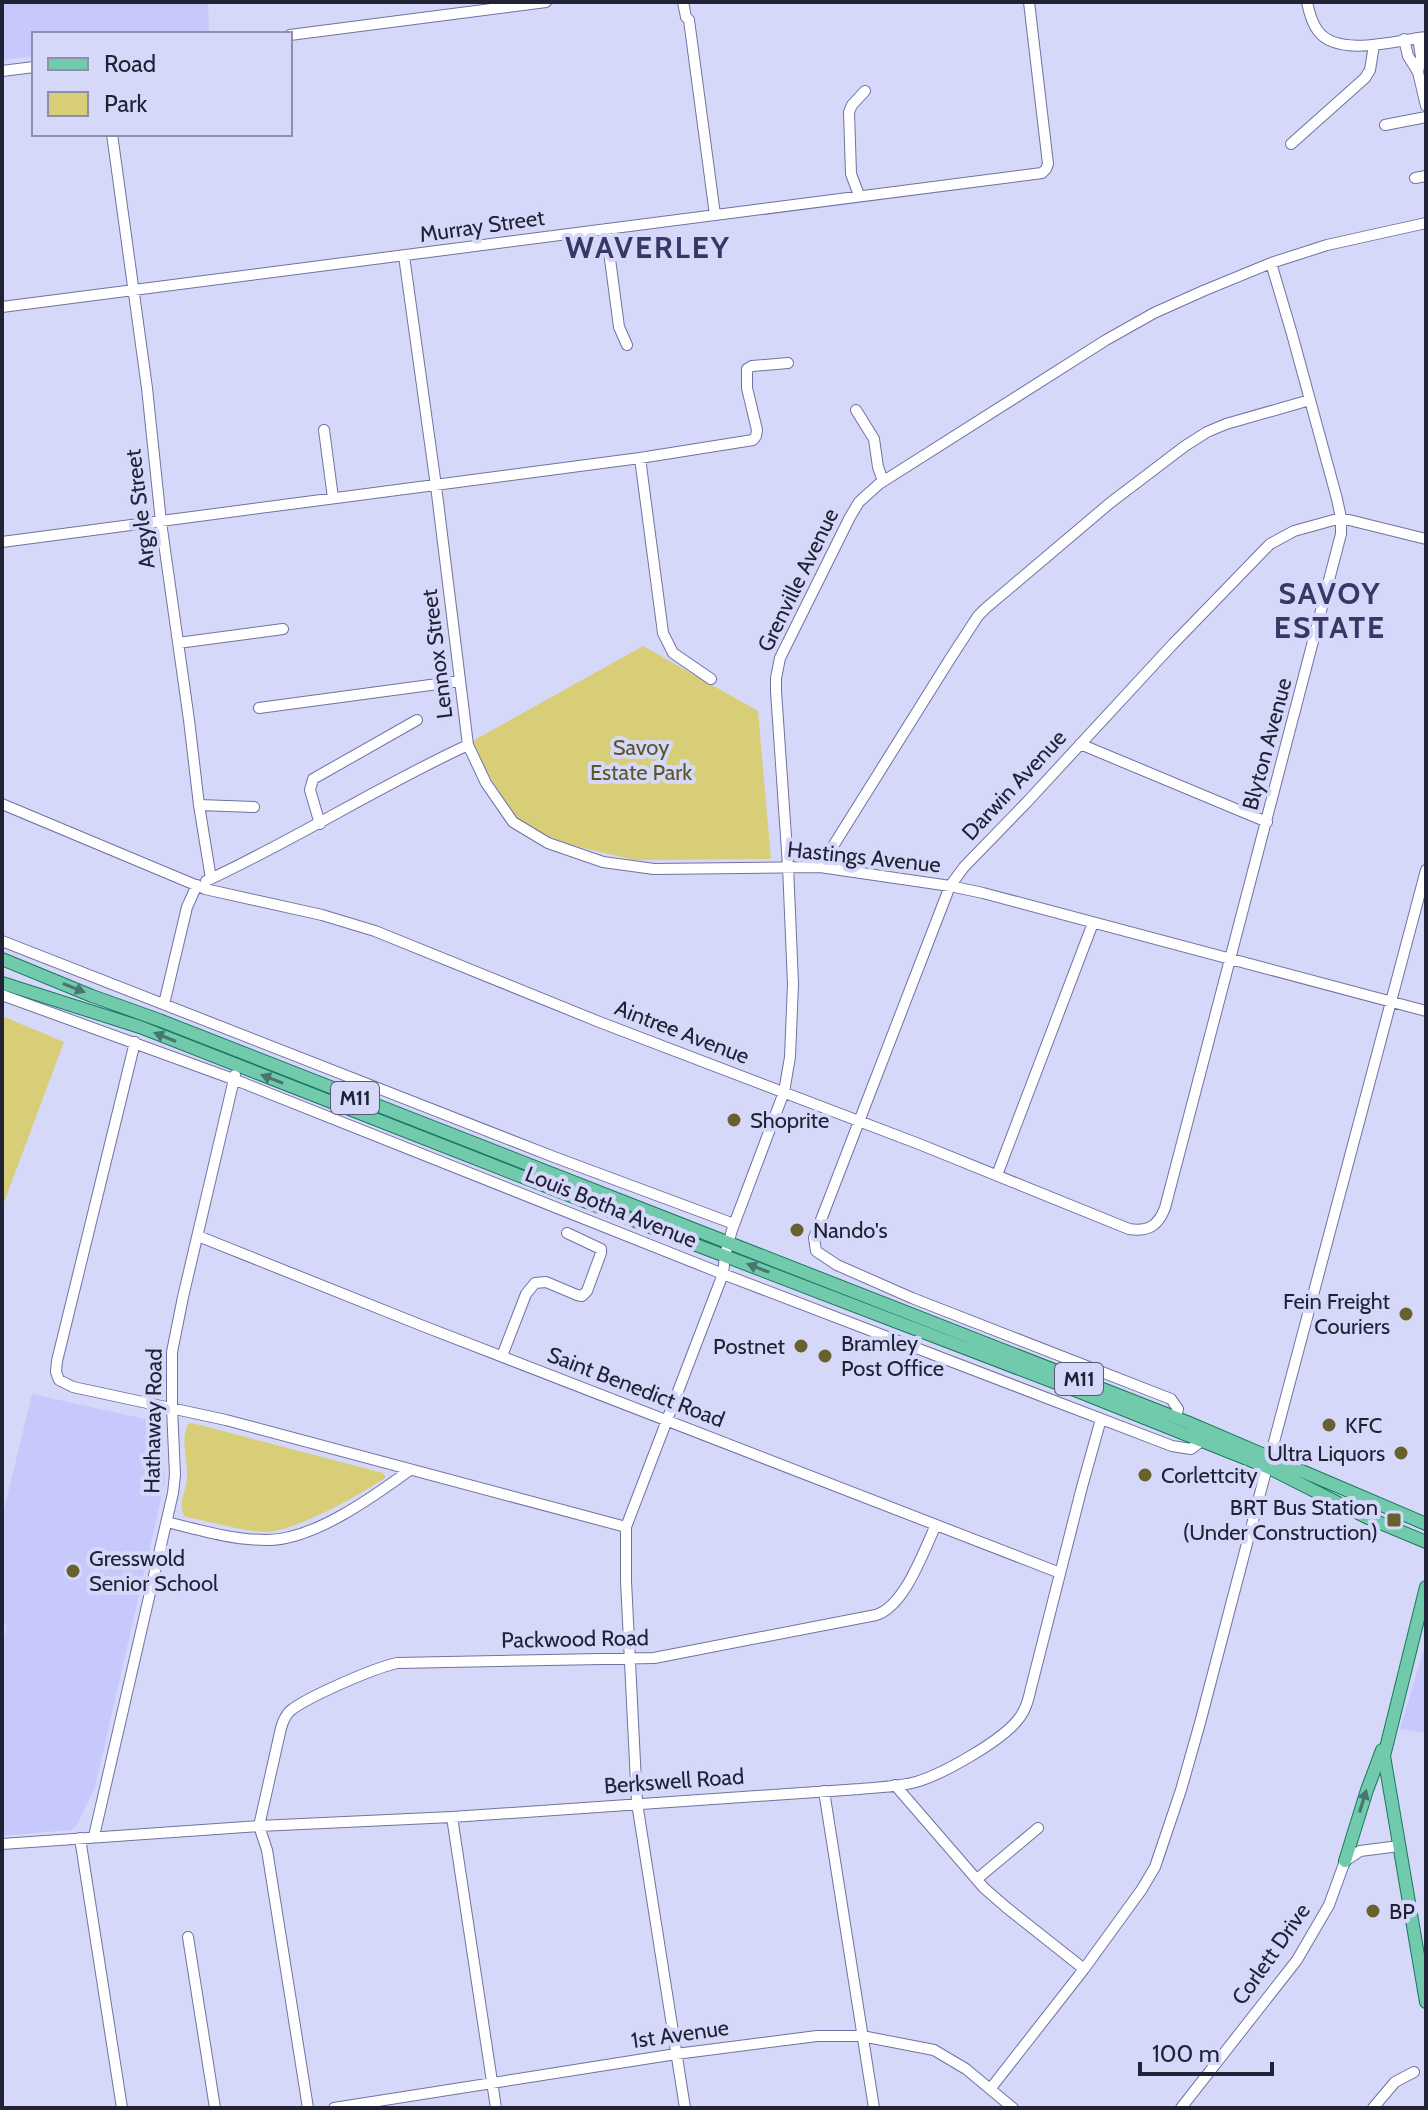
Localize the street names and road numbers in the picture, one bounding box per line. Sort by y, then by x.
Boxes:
street label: Murray Street [418,204,547,248]
street label: Argyle Street [119,447,161,570]
street label: Grenville Avenue [752,504,844,656]
street label: Lennox Street [416,587,458,720]
street label: Blyton Avenue [1236,675,1298,813]
street label: Darwin Avenue [956,724,1072,846]
street label: Hastings Avenue [786,836,942,878]
street label: Aintree Avenue [611,994,753,1070]
road number: M11 [331,1082,379,1114]
street label: Louis Botha Avenue [521,1160,701,1254]
street label: Saint Benedict Road [544,1341,728,1433]
street label: Hathaway Road [138,1348,168,1494]
road number: M11 [1055,1363,1103,1395]
street label: Packwood Road [501,1624,649,1654]
street label: Berkswell Road [603,1763,745,1799]
street label: Corlett Drive [1226,1898,1316,2010]
street label: 1st Avenue [629,2014,731,2054]

